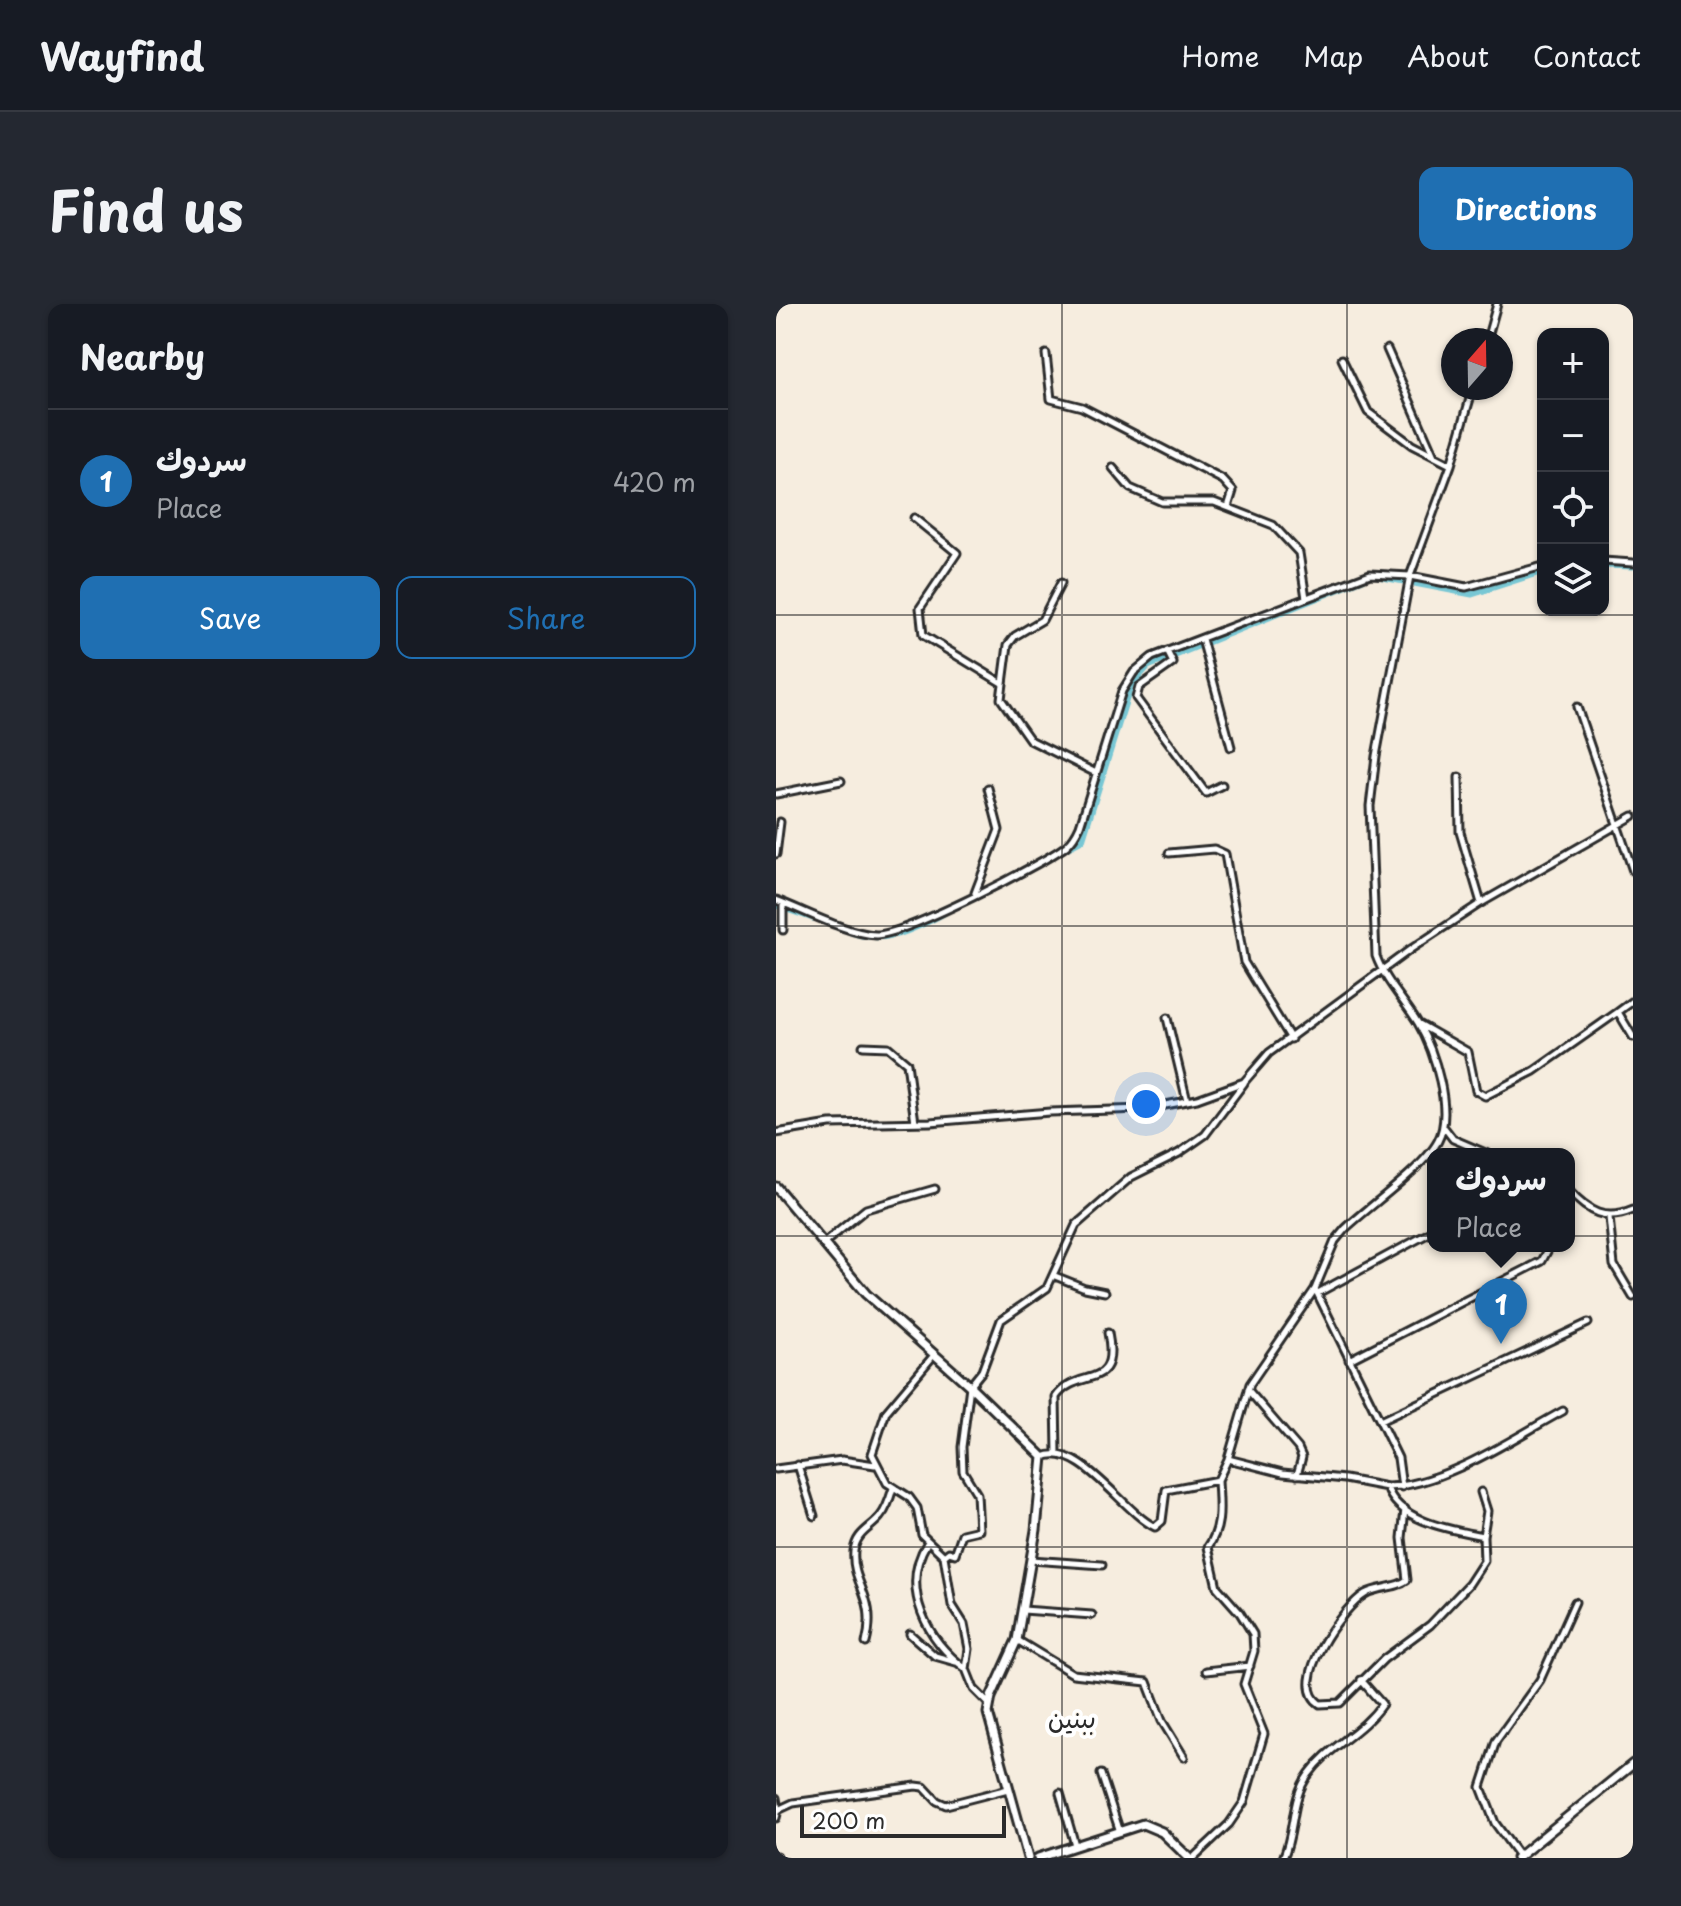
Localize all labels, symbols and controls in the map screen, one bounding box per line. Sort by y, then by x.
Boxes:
text: Wayfind [40,27,204,84]
text: Home [1181,34,1259,77]
text: Map [1303,34,1363,77]
text: About [1407,34,1489,77]
text: Contact [1533,34,1641,77]
text: Find us [48,166,244,251]
button: Directions [1419,167,1633,250]
north arrow [1441,328,1513,400]
map controls [1537,328,1609,616]
button: + [1537,328,1609,400]
text: Nearby [80,330,205,382]
button: − [1537,400,1609,472]
text: سردوك [156,436,247,481]
text: 1 [100,462,112,501]
text: 420 m [613,462,696,501]
button: locate [1537,472,1609,544]
text: Place [156,488,222,527]
button: layers [1537,544,1609,616]
button: Save [80,576,380,659]
button: Share [396,576,696,659]
your location [1126,1084,1166,1124]
popup [1427,1148,1575,1252]
text: سردوك [1456,1155,1546,1200]
text: Place [1456,1207,1522,1246]
pin: 1 [1475,1278,1527,1344]
district label: ببنين [1048,1698,1096,1737]
scale bar [800,1802,1006,1838]
text: 200 m [812,1803,885,1836]

